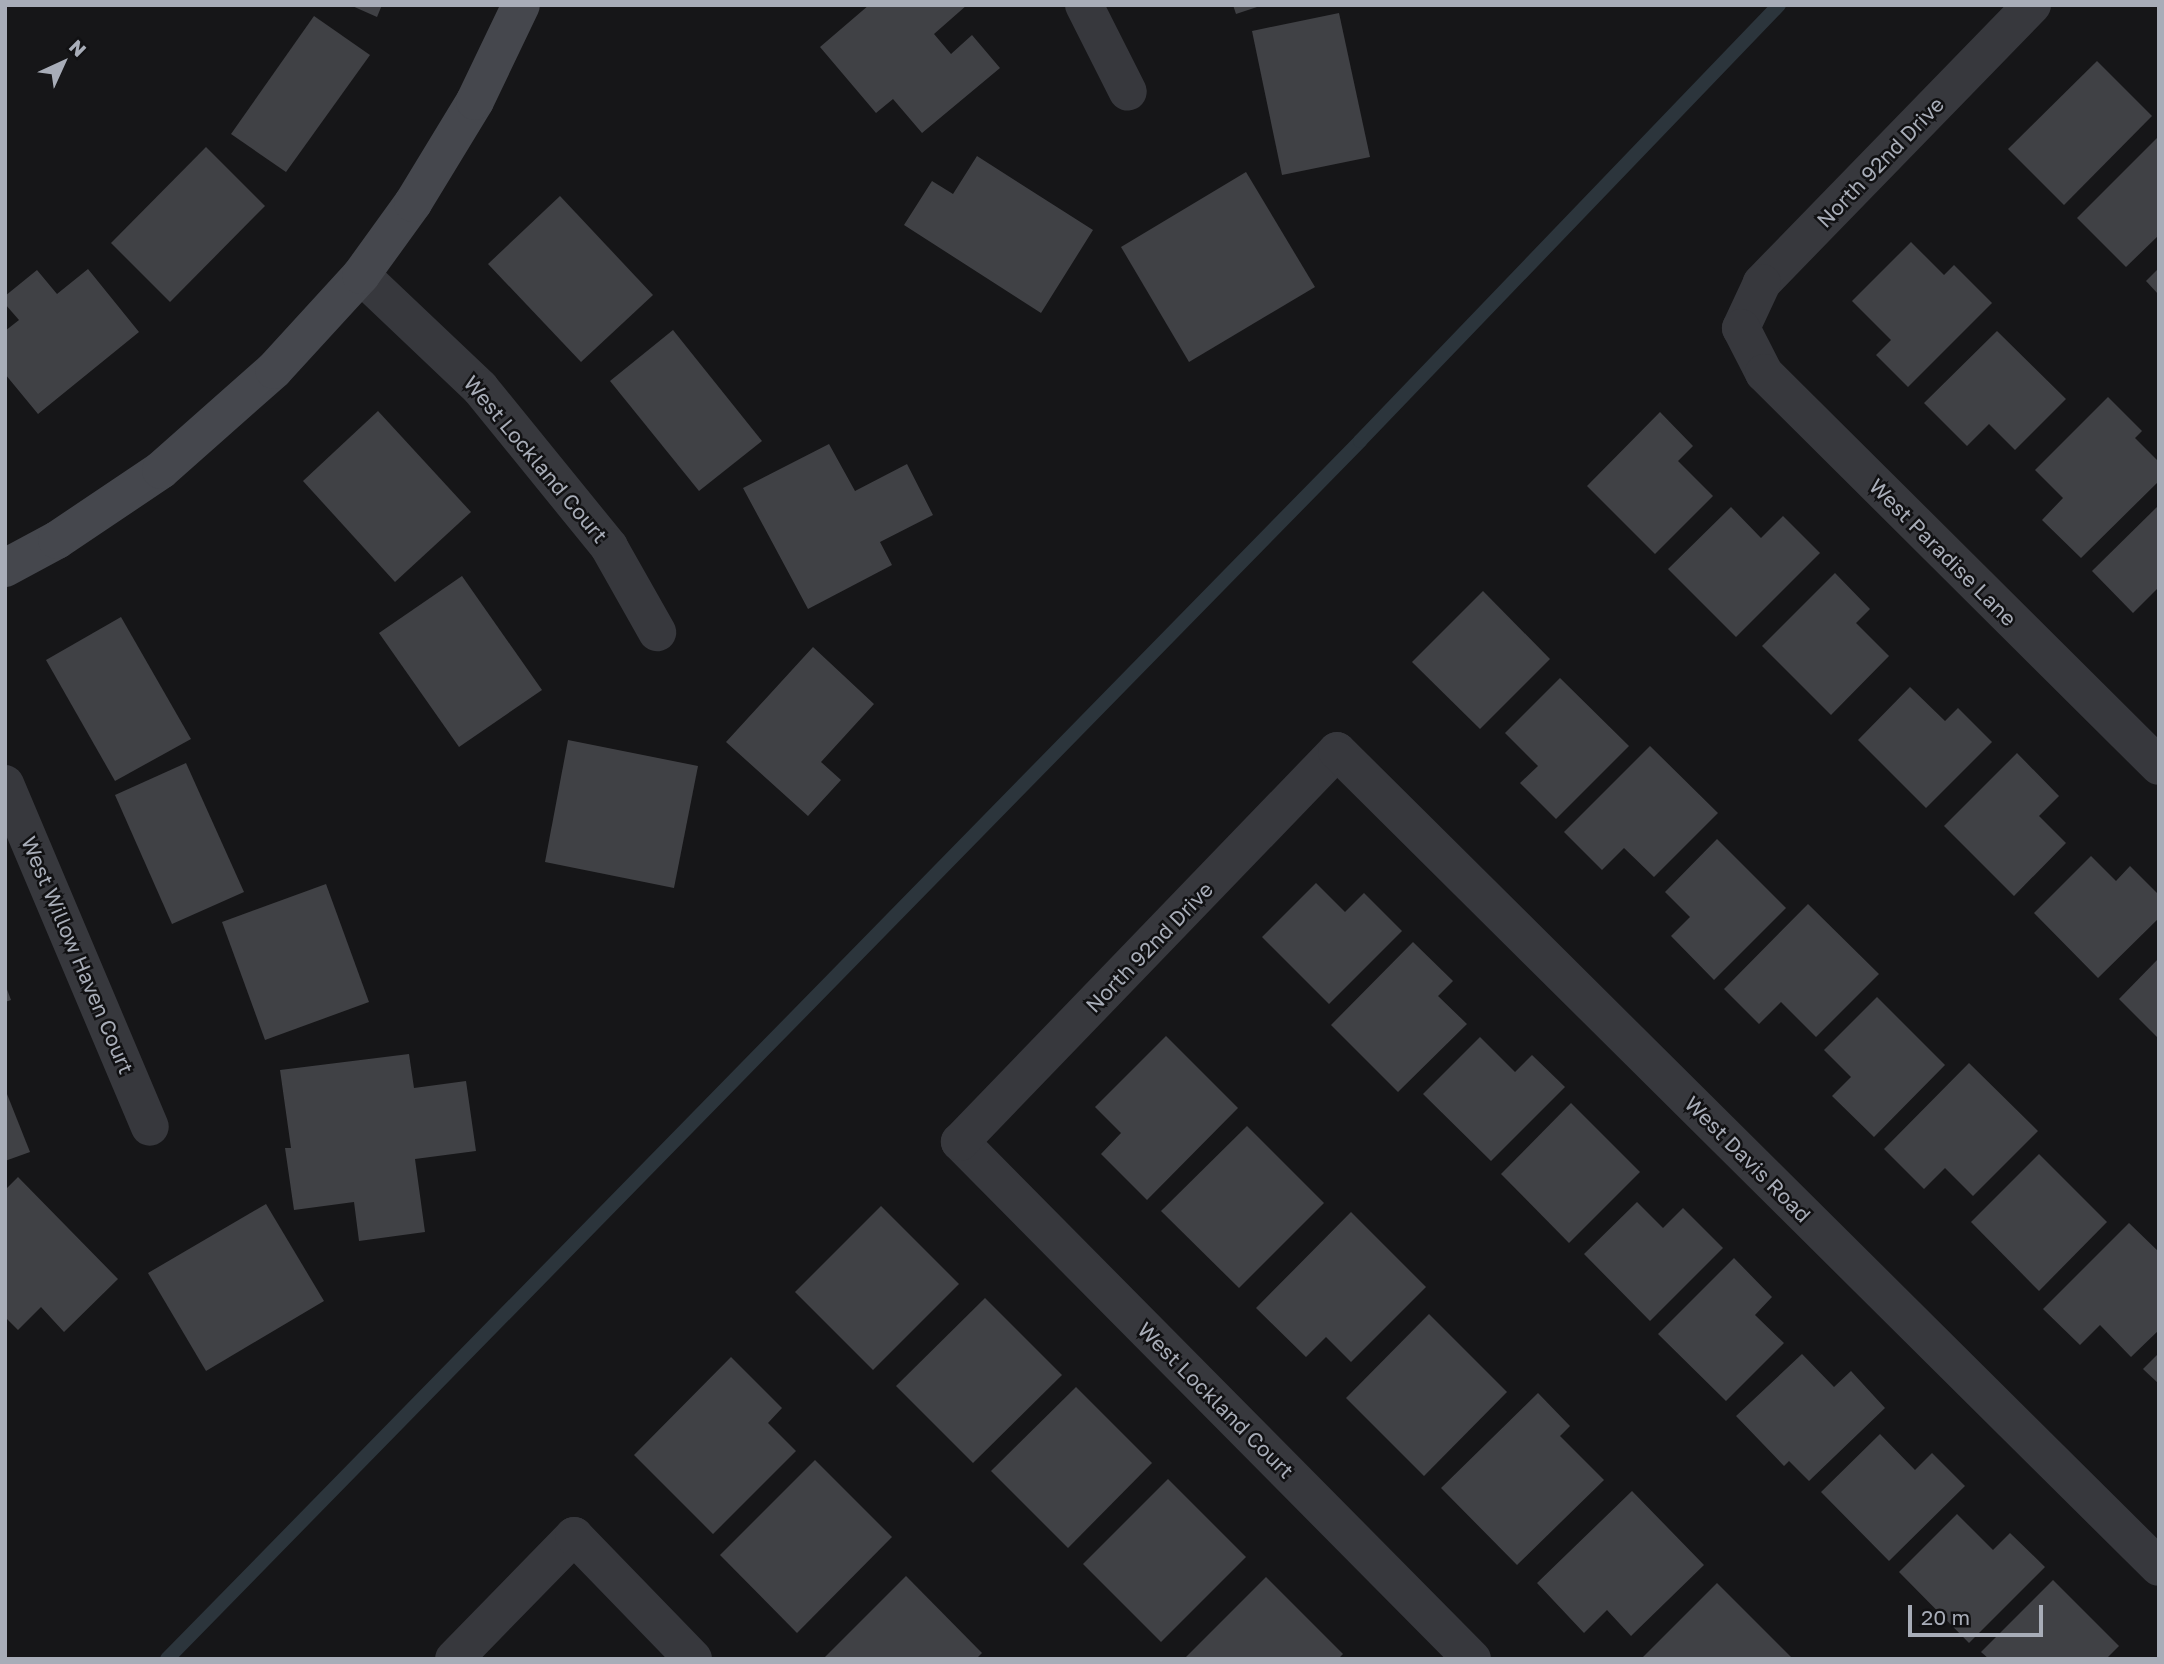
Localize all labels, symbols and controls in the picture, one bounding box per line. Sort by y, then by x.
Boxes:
north arrow [28,28,98,98]
text: N [65,35,91,61]
street label: North 92nd Drive [1811,91,1949,233]
street label: West Lockland Court [459,370,613,548]
street label: West Paradise Lane [1864,473,2022,631]
street label: West Willow Haven Court [16,832,140,1078]
street label: North 92nd Drive [1080,876,1218,1018]
street label: West Davis Road [1680,1091,1816,1227]
street label: West Lockland Court [1133,1317,1299,1483]
scale bar [1912,1590,2047,1634]
text: 20 m [1921,1604,1970,1630]

